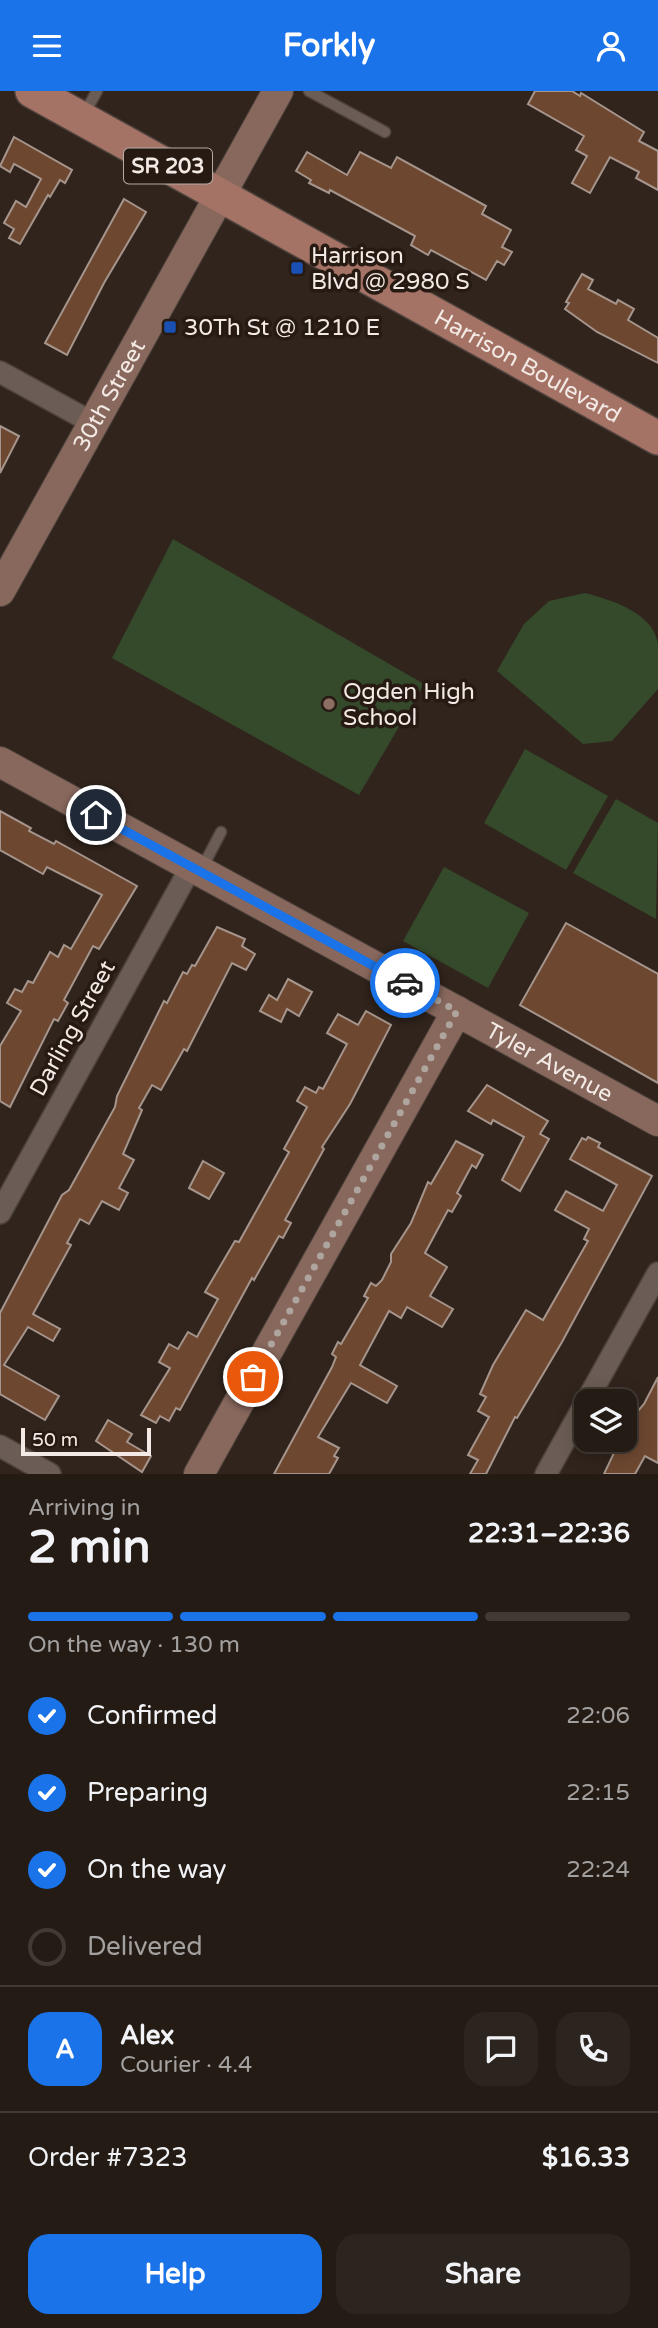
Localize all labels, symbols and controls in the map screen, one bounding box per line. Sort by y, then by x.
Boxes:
icon: menu [28,27,66,65]
text: Forkly [283,27,375,65]
icon: person [592,27,630,65]
road number: SR 203 [124,148,212,183]
place label: Harrison Blvd @ 2980 S [311,242,470,296]
marker: Harrison Blvd @ 2980 S [289,260,305,276]
street label: Harrison Boulevard [429,304,626,430]
place label: 30Th St @ 1210 E [184,314,380,342]
marker: 30Th St @ 1210 E [162,319,178,335]
street label: 30th Street [67,335,152,456]
place label: Ogden High School [343,678,475,732]
marker: Ogden High School [321,696,337,712]
pin [66,785,126,845]
icon: home [77,796,115,834]
courier [370,948,440,1018]
street label: Darling Street [24,956,122,1101]
icon: car [386,964,424,1002]
street label: Tyler Avenue [481,1017,618,1109]
pin [223,1347,283,1407]
icon: bag [234,1358,272,1396]
map controls [574,1389,637,1452]
button: layers [574,1389,637,1452]
scale bar [21,1425,150,1457]
text: 50 m [32,1429,78,1451]
text: Arriving in [28,1494,141,1522]
text: 22:31–22:36 [468,1518,630,1549]
text: 2 min [28,1520,151,1575]
text: On the way · 130 m [28,1631,240,1659]
icon: check [28,1697,66,1735]
text: Confirmed [87,1700,217,1731]
text: 22:06 [566,1702,630,1730]
icon: check [28,1774,66,1812]
text: Preparing [87,1777,208,1808]
text: 22:15 [566,1779,630,1807]
icon: check [28,1851,66,1889]
text: On the way [87,1854,227,1885]
text: 22:24 [566,1856,630,1884]
text: Delivered [87,1931,203,1962]
button: chat [464,2012,538,2086]
button: phone [556,2012,630,2086]
text: Alex [120,2020,174,2051]
text: A [55,2034,75,2065]
text: Courier · 4.4 [120,2051,252,2079]
text: Order #7323 [28,2142,188,2173]
text: $16.33 [542,2142,630,2173]
button: Help [28,2234,322,2314]
button: Share [336,2234,630,2314]

